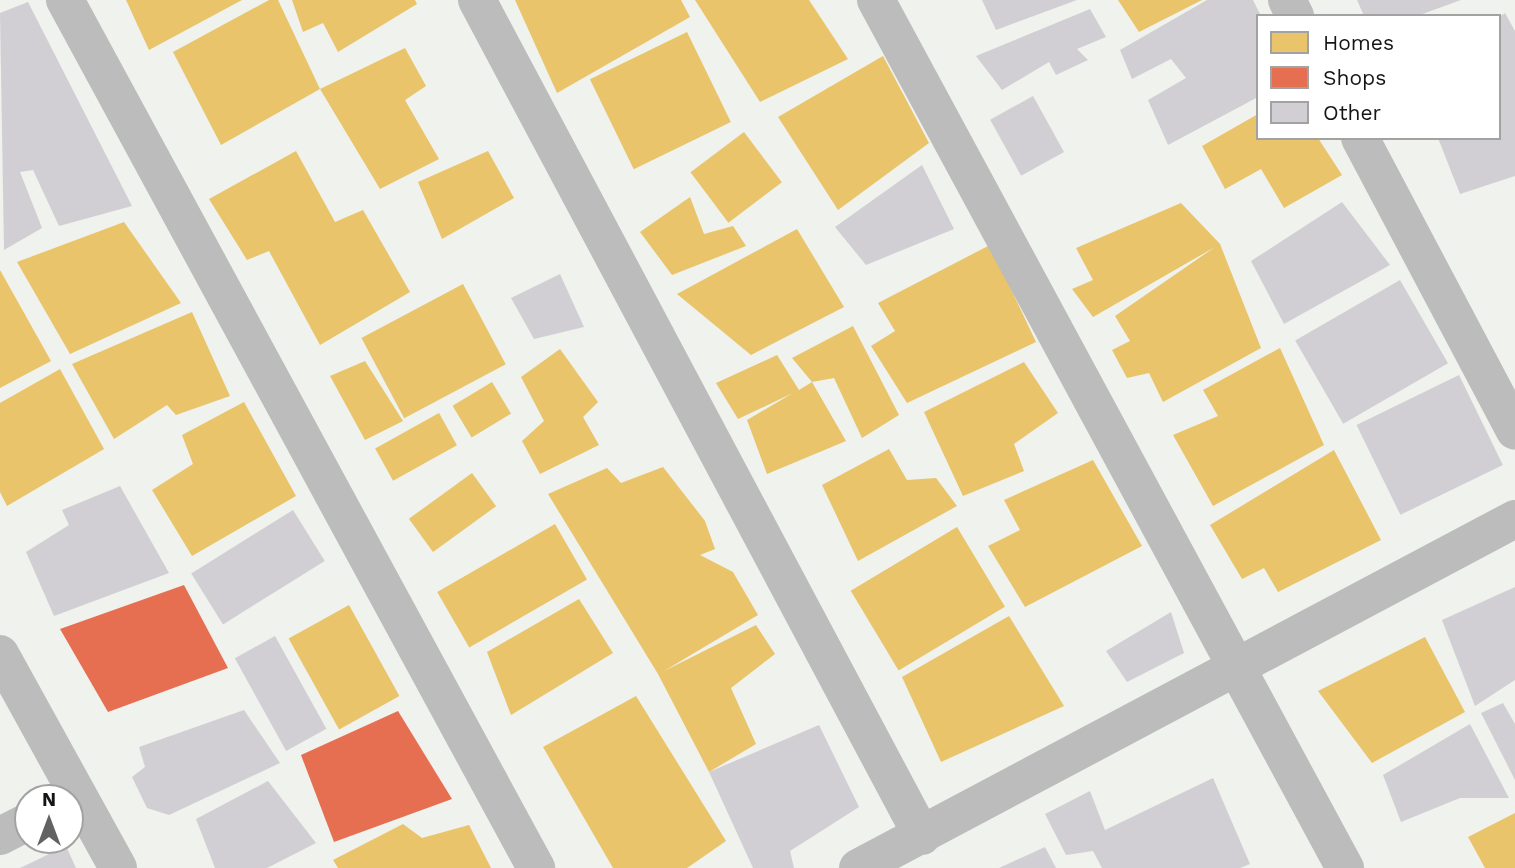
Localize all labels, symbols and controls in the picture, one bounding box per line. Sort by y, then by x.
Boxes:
legend [1256,14,1501,140]
text: Homes [1323,30,1394,55]
text: Shops [1323,65,1386,90]
text: Other [1323,100,1381,125]
north arrow [14,784,84,854]
text: N [42,788,56,811]

